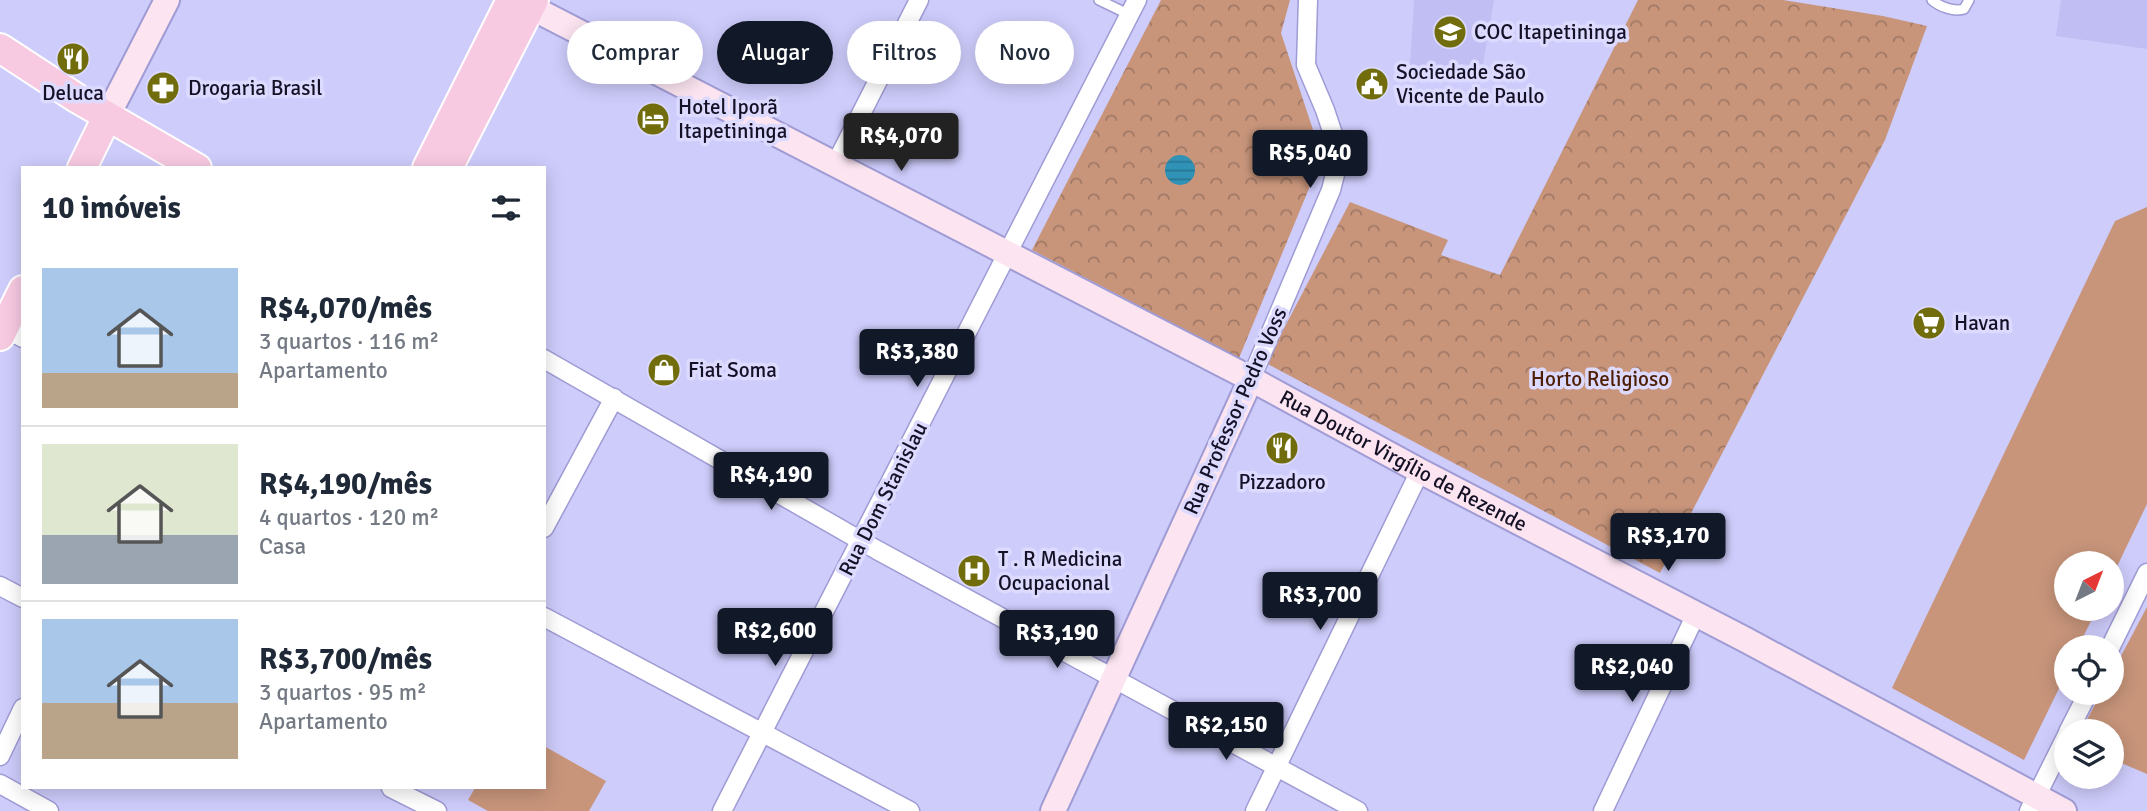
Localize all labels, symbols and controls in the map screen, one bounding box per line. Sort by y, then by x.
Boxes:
school or university icon: COC Itapetininga [1431,13,1469,51]
place label: COC Itapetininga [1474,19,1627,45]
chip: Comprar [567,21,703,84]
chip: Alugar [717,21,833,84]
chip: Filtros [847,21,961,84]
chip: Novo [975,21,1074,84]
restaurant icon: Deluca [54,40,92,78]
place label: Sociedade São Vicente de Paulo [1396,59,1545,109]
public building icon: Sociedade São Vicente de Paulo [1353,65,1391,103]
pharmacy icon: Drogaria Brasil [144,69,182,107]
place label: Drogaria Brasil [188,75,322,101]
place label: Deluca [42,80,104,106]
place label: Hotel Iporã Itapetininga [678,94,787,144]
hotel icon: Hotel Iporã Itapetininga [634,100,672,138]
pin: R$4,070 [836,114,966,173]
text: R$4,070 [859,121,943,150]
pin: R$5,040 [1245,130,1375,190]
text: R$5,040 [1268,138,1352,167]
icon: filters [487,189,525,227]
text: 10 imóveis [42,190,181,227]
text: R$4,070/mês [259,290,432,327]
icon: home [98,296,182,380]
street label: Rua Professor Pedro Voss [1178,304,1292,518]
supermarket icon: Havan [1910,304,1948,342]
place label: Havan [1954,310,2010,336]
text: 3 quartos · 116 m² [259,327,439,356]
pin: R$3,380 [852,330,982,389]
text: R$3,380 [875,337,959,366]
shop icon: Fiat Soma [645,351,683,389]
text: Apartamento [259,356,388,385]
place label: Fiat Soma [688,357,777,383]
park label: Horto Religioso [1531,366,1669,392]
street label: Rua Doutor Virgílio de Rezende [1275,384,1531,537]
street label: Rua Dom Stanislau [833,418,933,580]
restaurant icon: Pizzadoro [1263,429,1301,467]
pin: R$4,190 [706,452,836,512]
text: R$4,190 [729,460,813,489]
text: R$4,190/mês [259,466,432,503]
place label: Pizzadoro [1238,469,1326,495]
icon: home [98,472,182,556]
text: 4 quartos · 120 m² [259,503,439,532]
pin: R$3,170 [1603,514,1733,573]
text: R$3,170 [1626,521,1710,550]
text: Casa [259,532,306,561]
place label: T . R Medicina Ocupacional [998,546,1122,596]
north arrow [2054,551,2124,621]
map controls [2054,551,2124,789]
hospital icon: T . R Medicina Ocupacional [955,552,993,590]
pin: R$3,700 [1255,572,1385,632]
text: R$3,700 [1278,580,1362,609]
pin: R$2,600 [710,608,840,668]
pin: R$3,190 [992,610,1122,670]
text: R$2,600 [733,616,817,645]
text: R$3,190 [1015,618,1099,647]
button: locate [2054,635,2124,705]
text: R$3,700/mês [259,641,432,678]
pin: R$2,040 [1567,644,1697,704]
icon: home [98,647,182,731]
text: R$2,040 [1590,652,1674,681]
text: 3 quartos · 95 m² [259,678,427,707]
pin: R$2,150 [1161,702,1291,762]
text: Apartamento [259,707,388,736]
text: R$2,150 [1184,710,1268,739]
button: layers [2054,719,2124,789]

